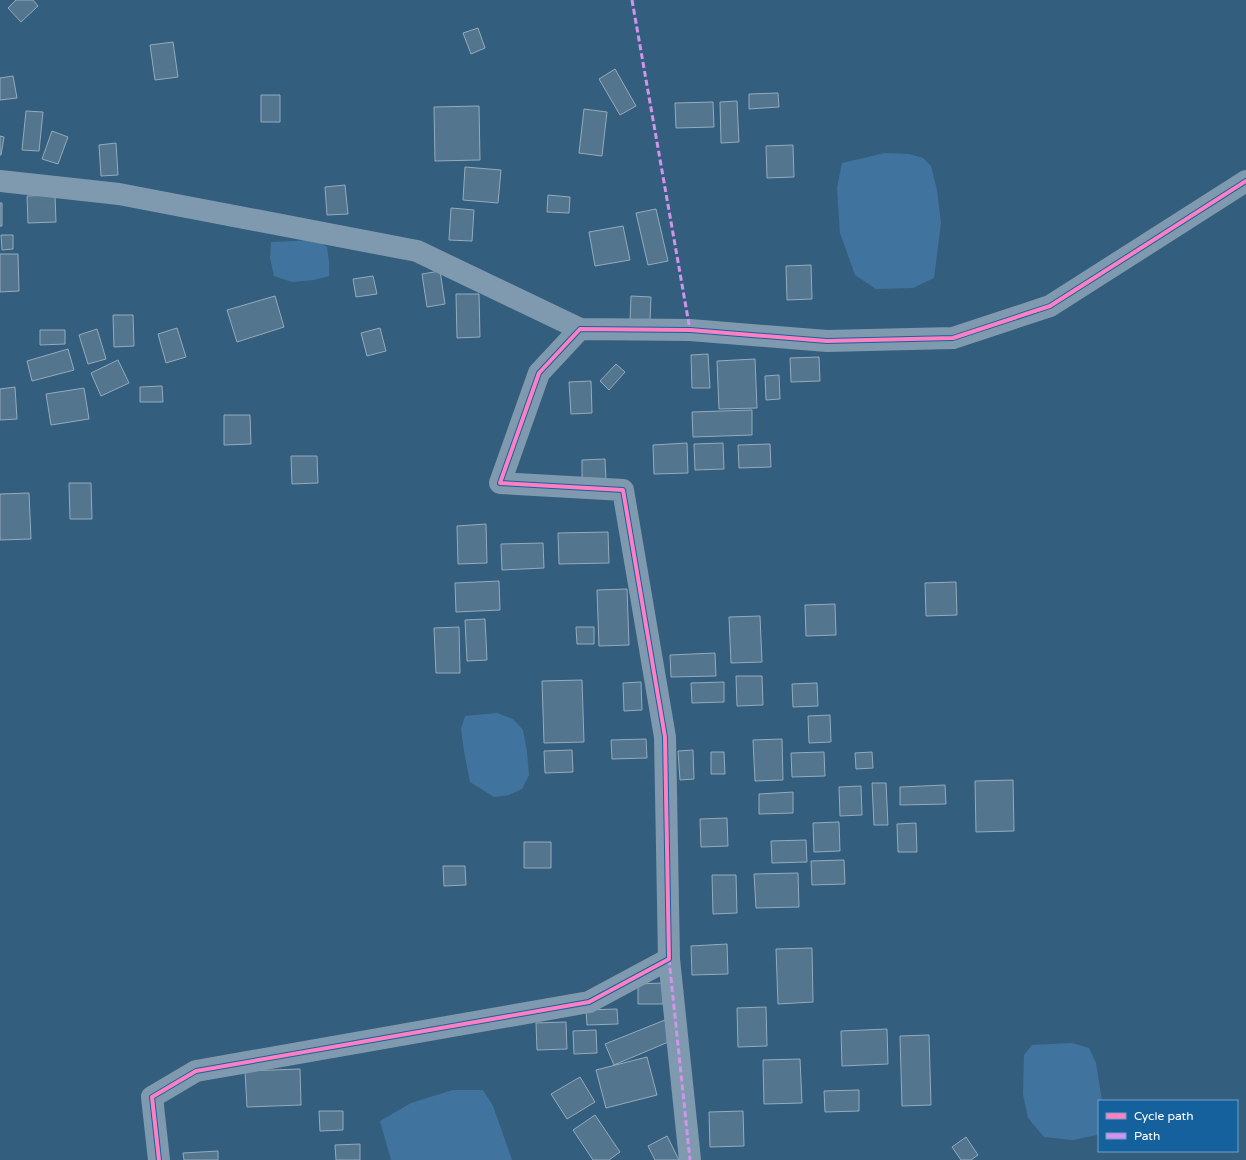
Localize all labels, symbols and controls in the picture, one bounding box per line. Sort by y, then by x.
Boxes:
legend [1098,1100,1238,1152]
text: Cycle path [1134,1109,1193,1123]
text: Path [1134,1129,1160,1143]

